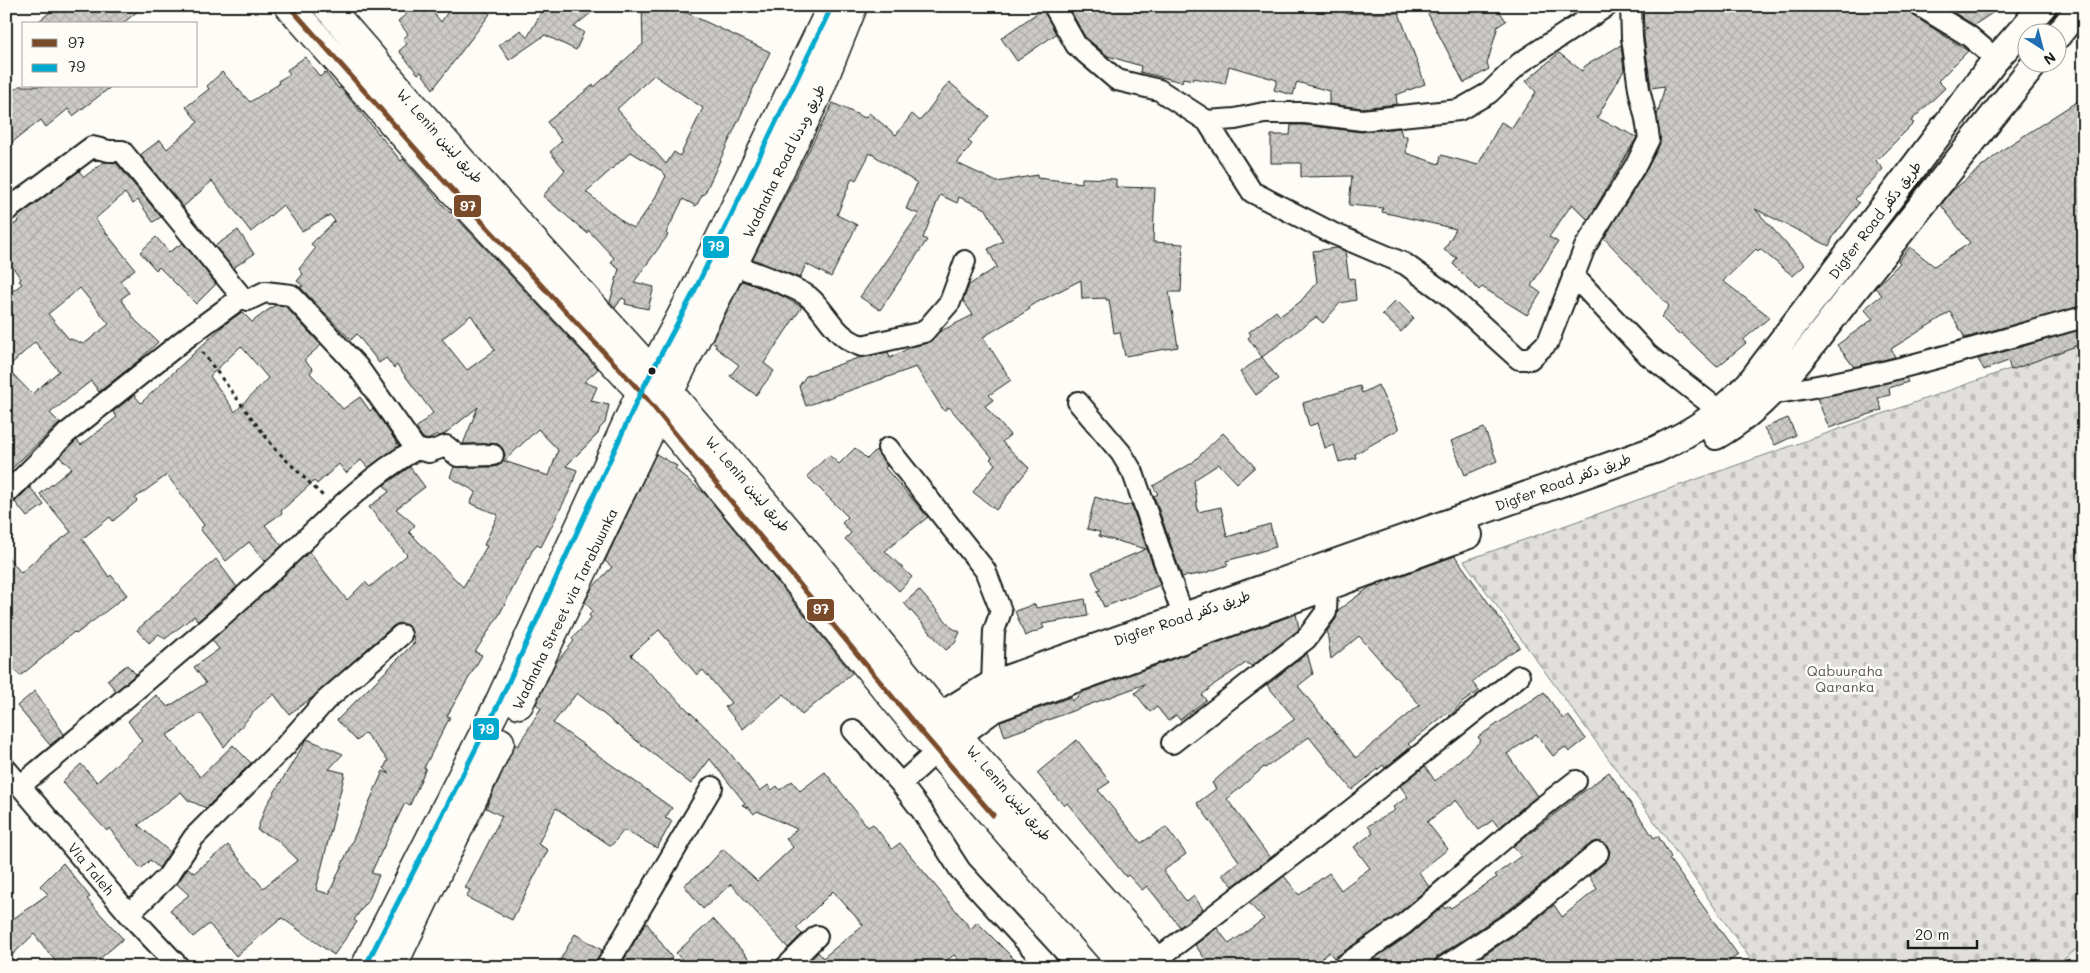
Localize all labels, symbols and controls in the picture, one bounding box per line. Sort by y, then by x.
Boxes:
legend [22,22,198,88]
north arrow [2018,22,2068,72]
text: 97 [68,32,85,52]
text: N [2040,48,2060,70]
text: 79 [68,56,85,76]
street label: Wadnaha Road طريق وددنا [738,81,830,241]
street label: W. Lenin طريق لينين [393,84,488,187]
street label: Digfer Road طريق دكفر [1824,157,1925,283]
line badge: 97 [453,194,482,218]
text: 97 [460,196,476,215]
line badge: 79 [702,235,730,259]
text: 79 [708,236,725,255]
unlabelled marker [647,366,657,376]
street label: W. Lenin طريق لينين [702,432,795,536]
street label: Digfer Road طريق دكفر [1492,448,1633,515]
street label: Wadnaha Street via Tarabuunka [507,505,622,713]
street label: Digfer Road طريق دكفر [1111,585,1253,650]
line badge: 97 [806,598,835,622]
text: 97 [813,599,829,618]
park label: Qabuuraha Qaranka [1807,661,1883,696]
line badge: 79 [472,717,500,741]
text: 79 [478,719,495,738]
street label: W. Lenin طريق لينين [963,741,1056,845]
street label: Via Taleh [64,838,119,899]
scale bar [1908,918,1976,950]
text: 20 m [1915,924,1949,944]

